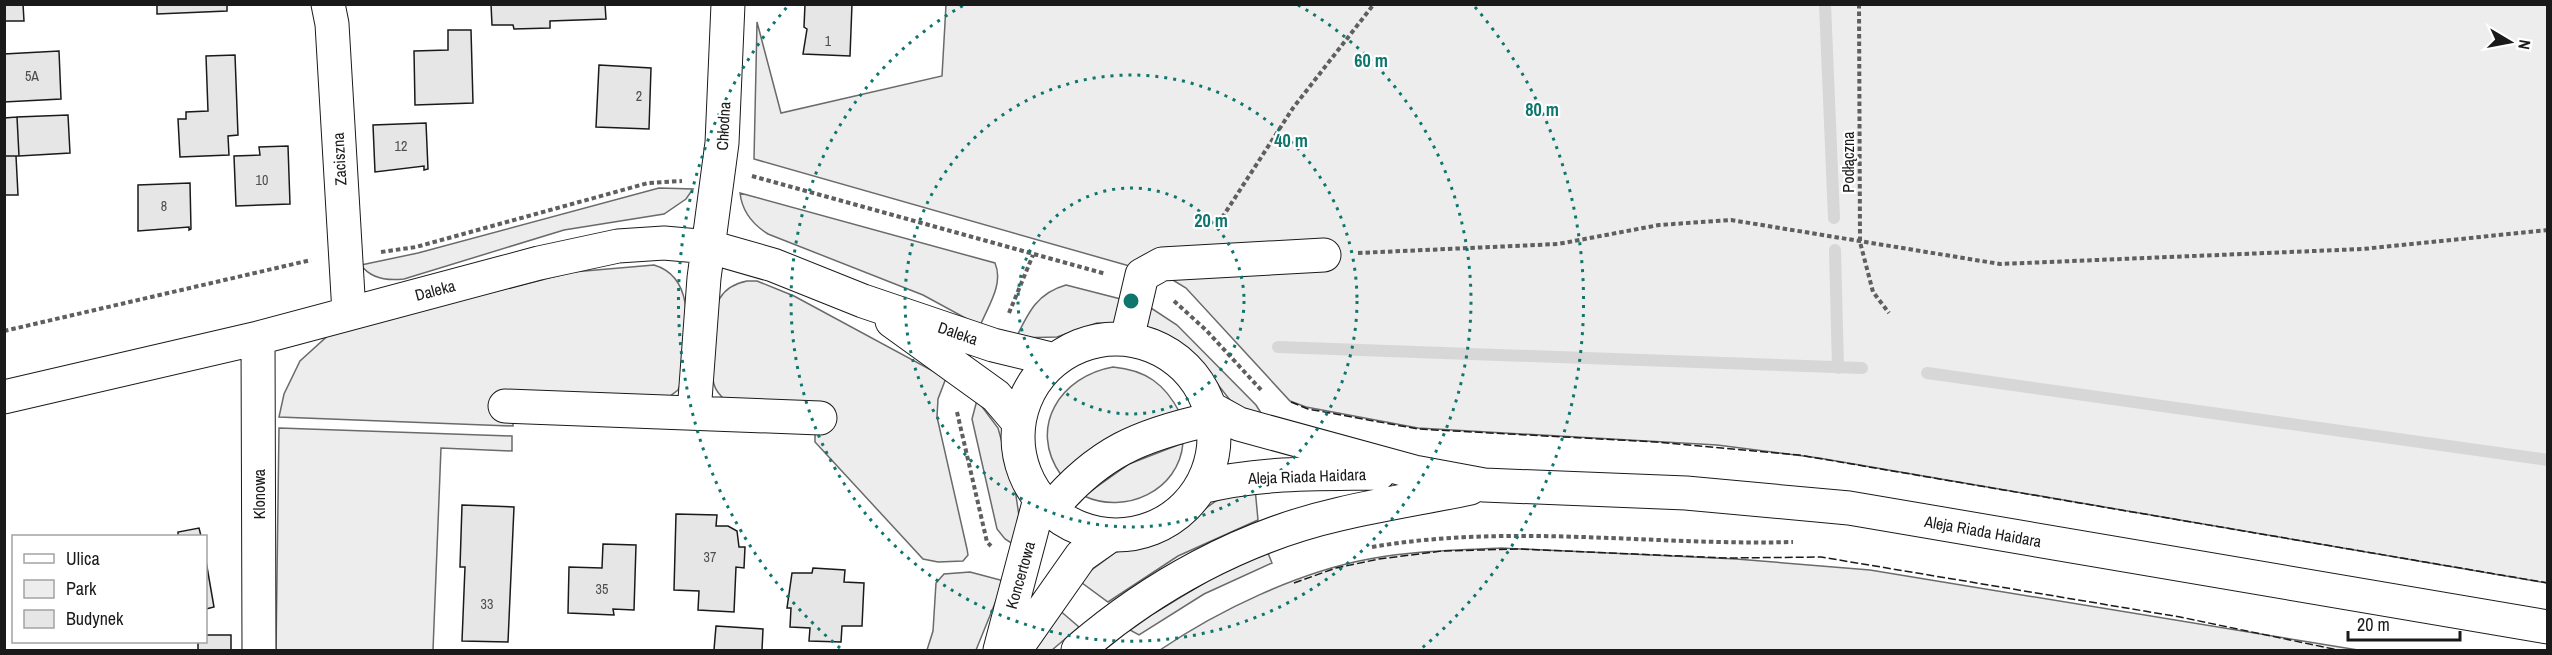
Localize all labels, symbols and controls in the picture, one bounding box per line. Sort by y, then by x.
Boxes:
north arrow [2480,12,2540,72]
house number: 1 [825,32,832,50]
text: N [2513,38,2536,51]
text: 60 m [1354,48,1388,73]
house number: 5A [25,67,39,85]
house number: 2 [636,87,642,105]
text: 80 m [1525,97,1559,122]
street label: Chłodna [711,100,735,151]
text: 40 m [1274,128,1308,153]
street label: Zaciszna [327,131,351,186]
street label: Podłączna [1837,131,1859,193]
house number: 12 [395,137,407,155]
house number: 10 [256,171,268,189]
house number: 8 [161,197,167,215]
text: 20 m [1194,208,1228,233]
street label: Daleka [412,274,458,306]
centre of rings [1121,291,1141,311]
street label: Daleka [935,316,982,350]
street label: Aleja Riada Haidara [1247,463,1367,489]
street label: Klonowa [248,468,270,519]
street label: Aleja Riada Haidara [1922,510,2044,552]
legend [12,535,207,643]
street label: Koncertowa [1000,538,1040,611]
text: Ulica [66,546,100,571]
house number: 37 [704,548,716,566]
text: Park [66,576,97,601]
house number: 35 [596,580,608,598]
house number: 33 [481,595,493,613]
scale bar [2348,604,2460,642]
text: Budynek [66,606,124,631]
text: 20 m [2357,612,2390,637]

